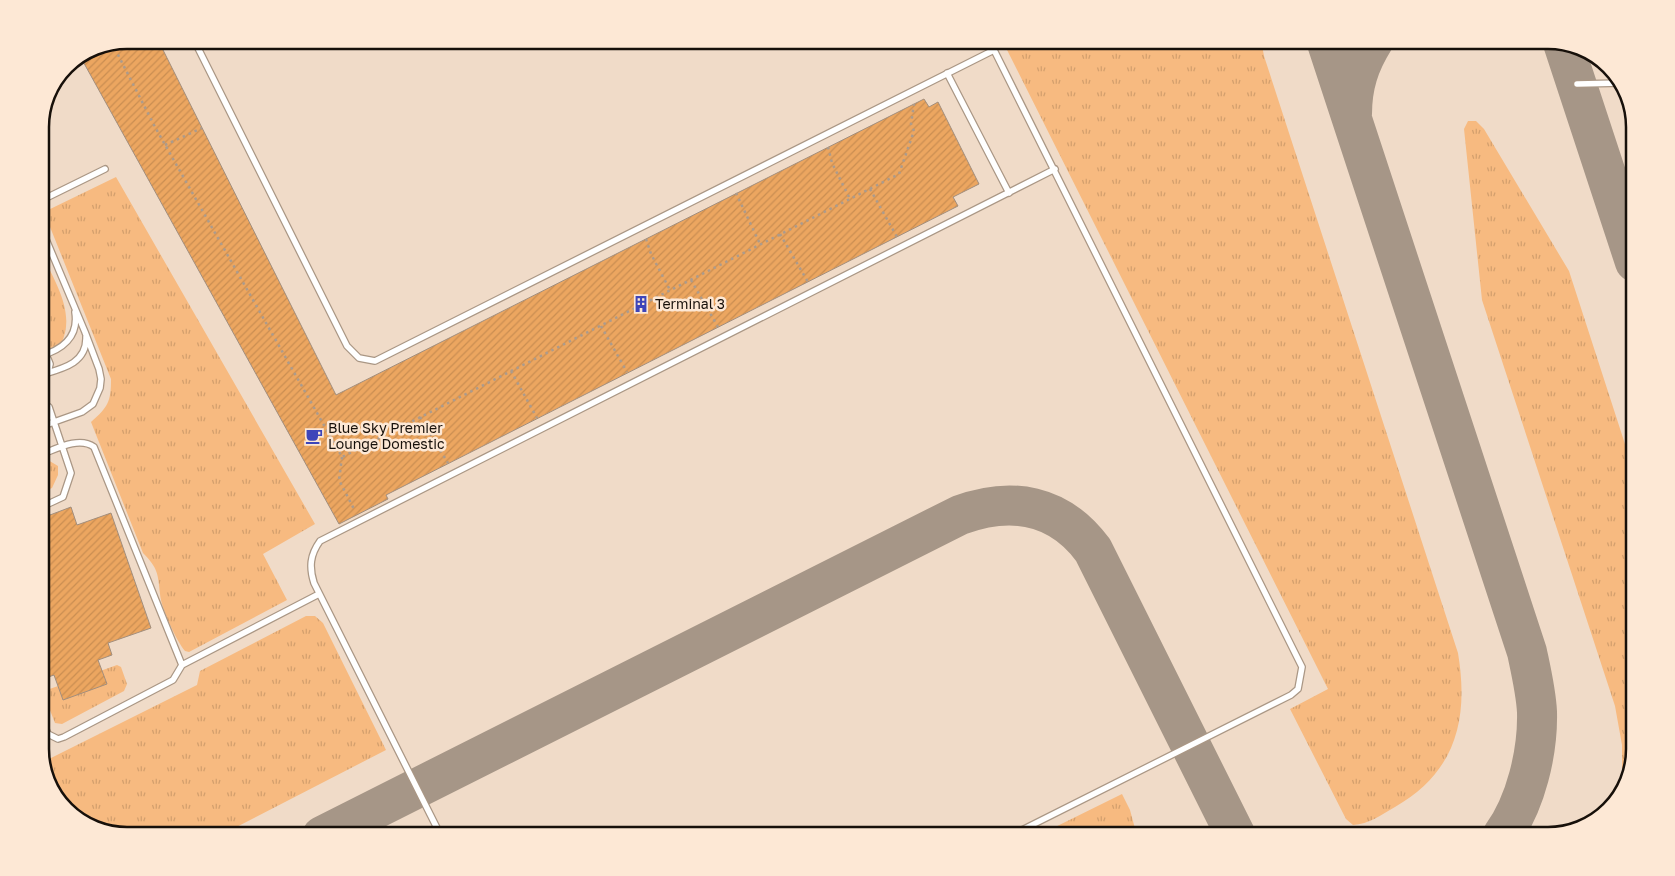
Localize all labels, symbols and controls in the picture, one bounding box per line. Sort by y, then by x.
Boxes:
building icon: Terminal 3 [631,294,651,314]
place label: Terminal 3 [655,295,725,312]
place label: Blue Sky Premier Lounge Domestic [328,419,445,452]
cafe icon: Blue Sky Premier Lounge Domestic [304,426,324,446]

